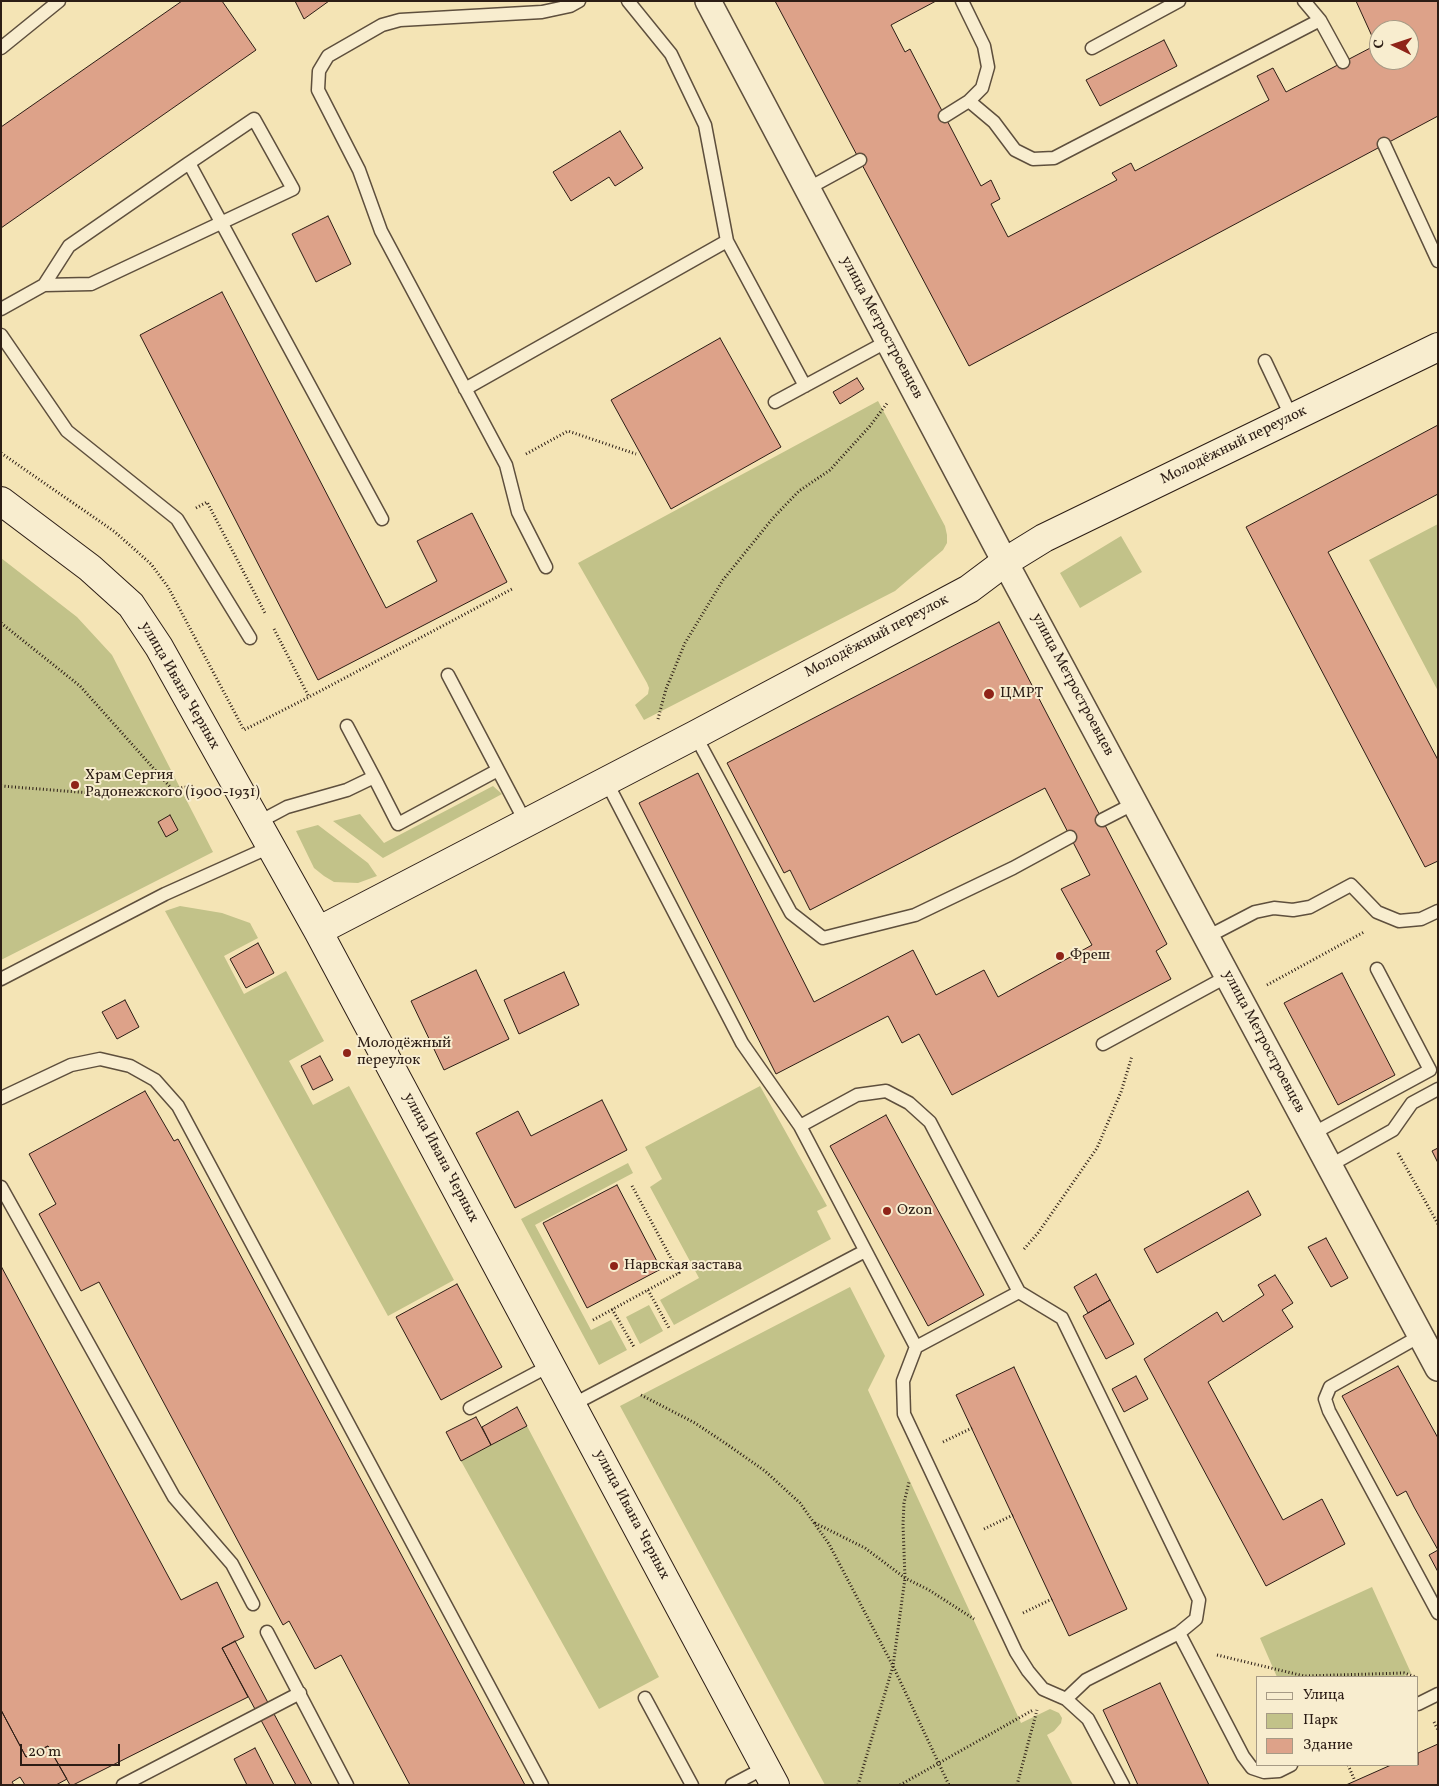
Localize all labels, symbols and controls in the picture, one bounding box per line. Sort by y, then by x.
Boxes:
north arrow [1369,20,1419,70]
text: С [1370,39,1389,49]
street label: улица Метростроевцев [836,254,926,402]
street label: Молодёжный переулок [1158,403,1310,489]
street label: Молодёжный переулок [802,591,952,683]
street label: улица Метростроевцев [1027,611,1117,759]
street label: улица Ивана Черных [135,619,223,753]
place label: ЦМРТ [1000,685,1043,703]
marker: ЦМРТ [982,687,996,701]
place label: Храм Сергия Радонежского (1900-1931) [85,767,260,802]
marker: Храм Сергия Радонежского (1900-1931) [69,779,81,791]
place label: Фреш [1070,947,1110,965]
marker: Фреш [1054,950,1066,962]
street label: улица Метростроевцев [1218,968,1308,1116]
place label: Молодёжный переулок [357,1035,451,1070]
marker: Молодёжный переулок [341,1047,353,1059]
street label: улица Ивана Черных [398,1090,482,1226]
place label: Ozon [897,1202,932,1220]
marker: Ozon [881,1205,893,1217]
place label: Нарвская застава [624,1257,742,1275]
marker: Нарвская застава [608,1260,620,1272]
street label: улица Ивана Черных [589,1447,673,1583]
legend [1256,1676,1419,1766]
text: Улица [1303,1685,1345,1706]
text: Парк [1303,1710,1338,1731]
scale bar [22,1734,122,1766]
text: Здание [1303,1735,1353,1756]
text: 20 m [28,1742,61,1763]

